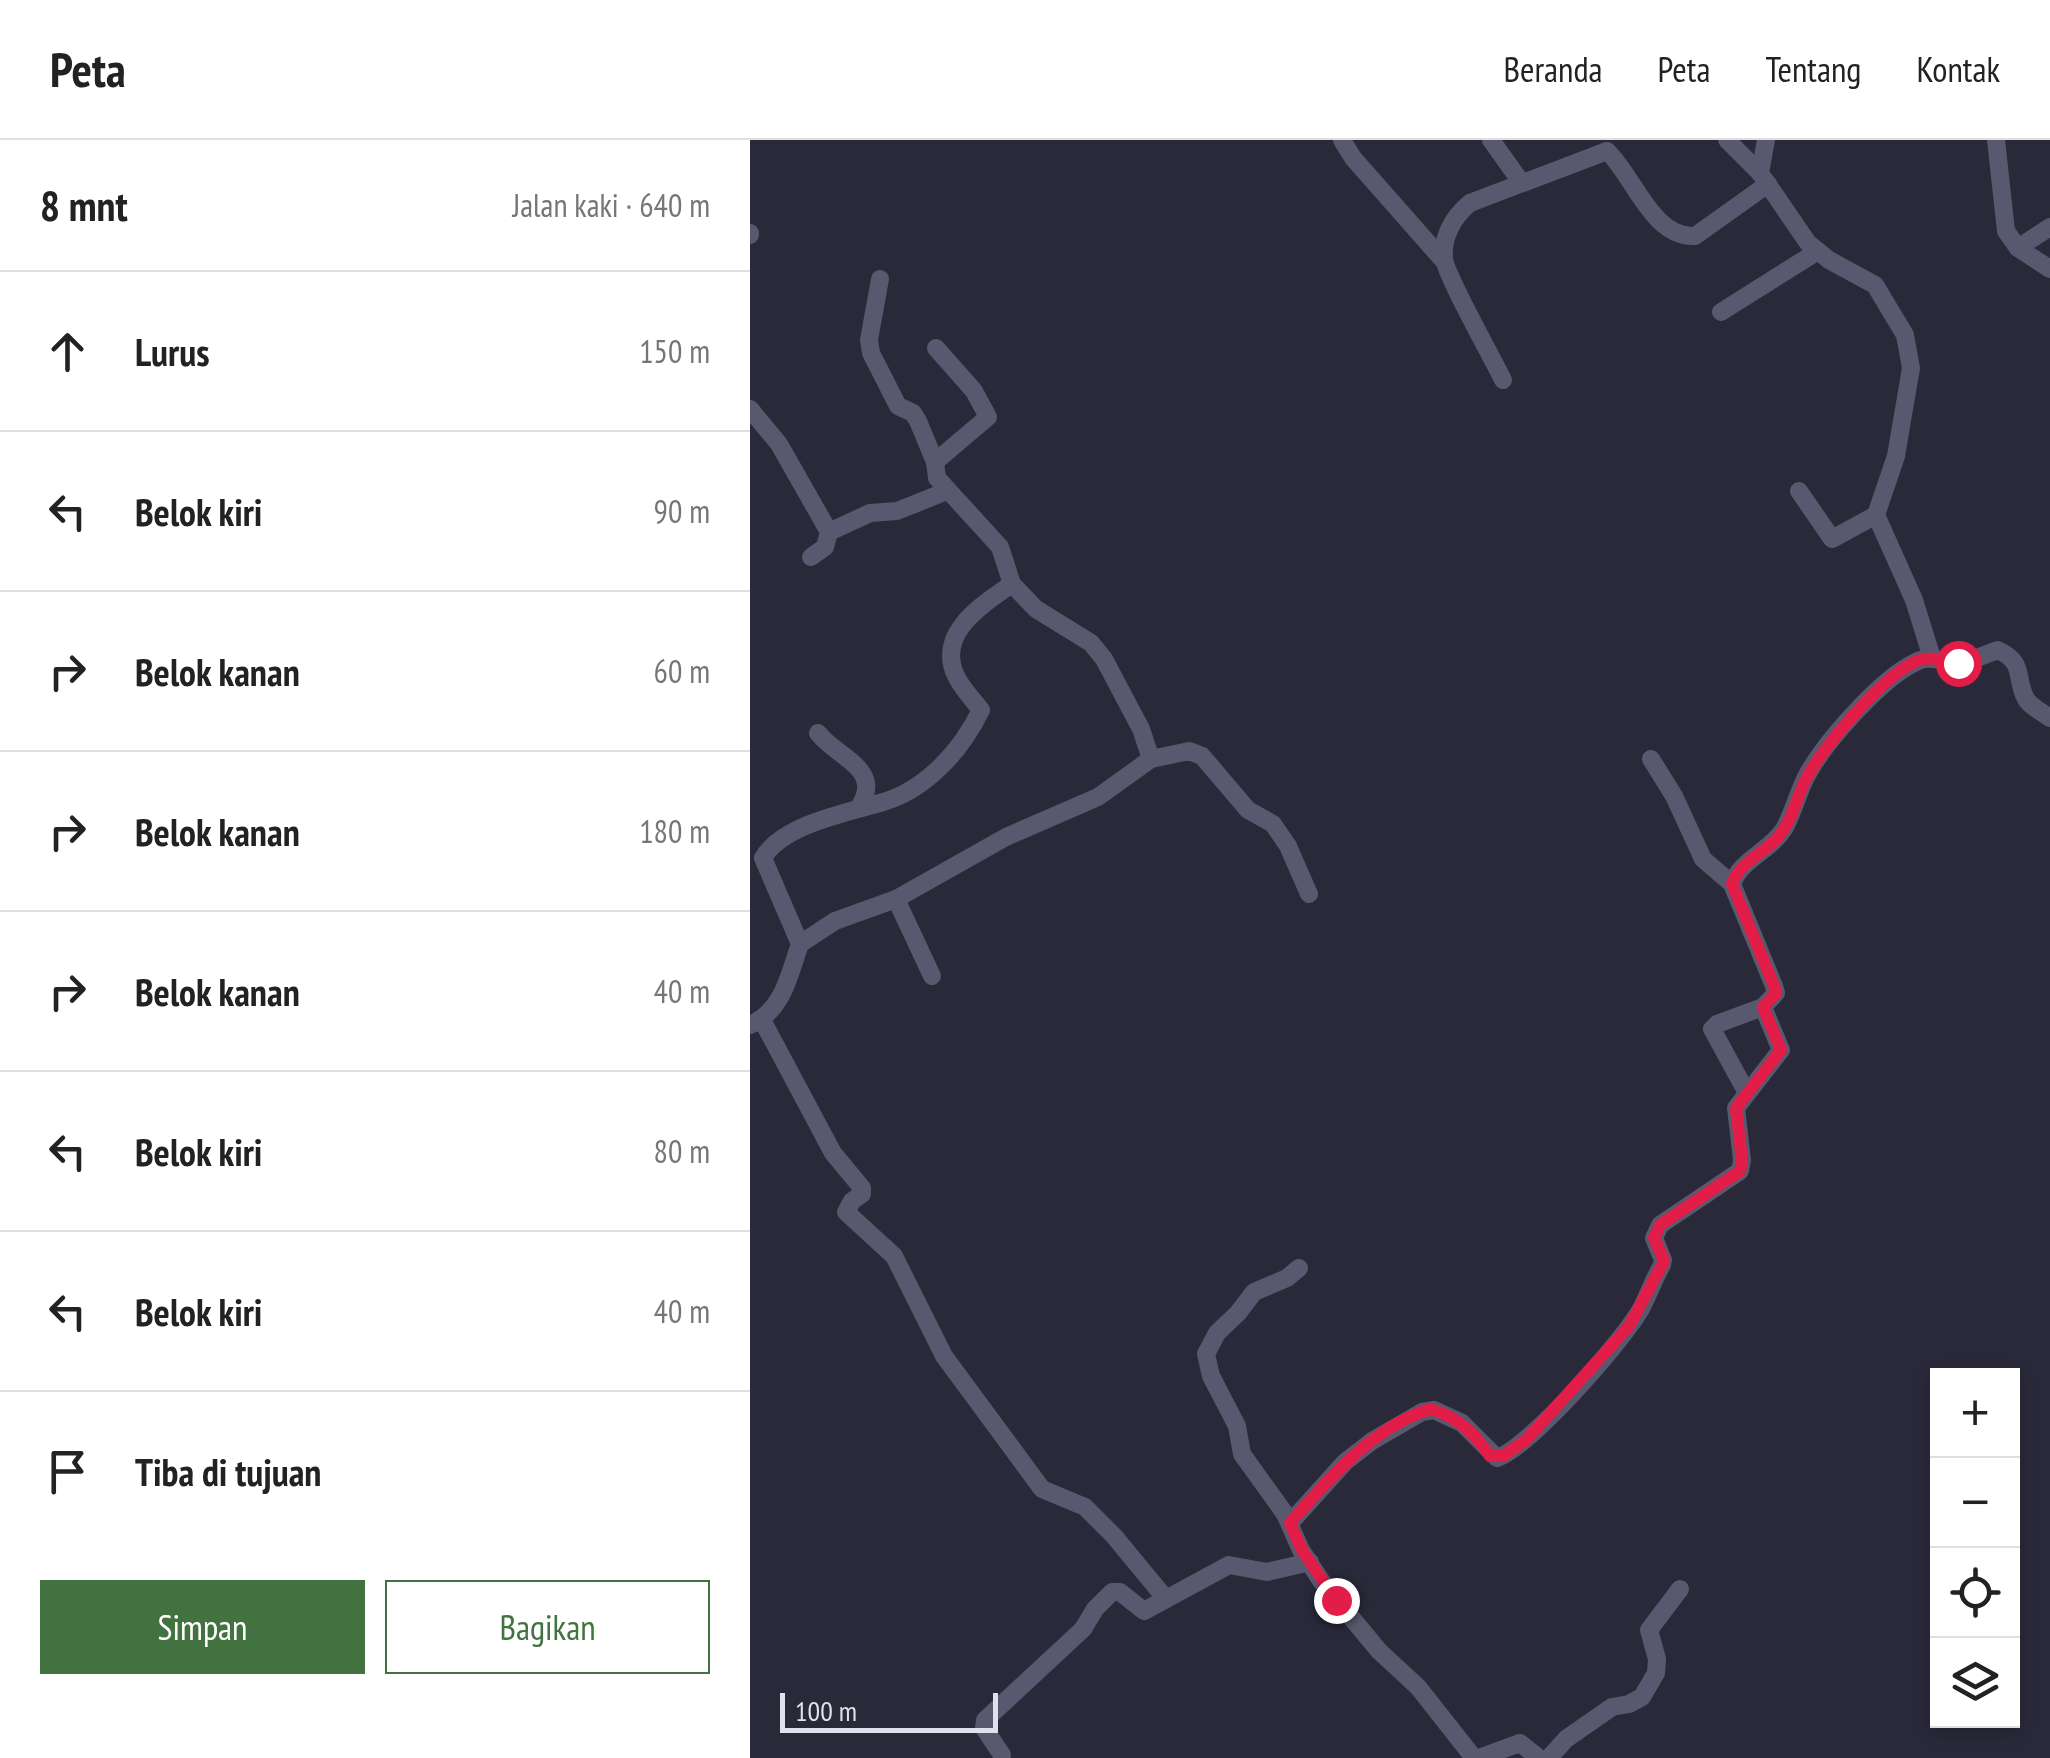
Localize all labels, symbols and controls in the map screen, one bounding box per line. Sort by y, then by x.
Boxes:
text: Peta [50,38,126,100]
text: Beranda [1504,46,1603,92]
text: Peta [1658,46,1710,92]
text: Tentang [1765,46,1861,92]
text: Kontak [1916,46,2000,92]
text: 8 mnt [40,178,128,233]
text: Jalan kaki · 640 m [513,184,710,226]
icon: ahead [40,324,95,379]
text: Lurus [135,327,209,376]
text: 150 m [639,330,710,372]
icon: left [40,484,95,539]
text: Belok kiri [135,487,262,536]
text: 90 m [654,490,710,532]
route start [1936,641,1982,687]
icon: right [40,644,95,699]
text: Belok kanan [135,647,300,696]
text: 60 m [654,650,710,692]
icon: right [40,804,95,859]
text: Belok kanan [135,807,300,856]
text: 180 m [639,810,710,852]
icon: right [40,964,95,1019]
text: Belok kanan [135,967,300,1016]
text: 40 m [654,970,710,1012]
icon: left [40,1124,95,1179]
text: Belok kiri [135,1127,262,1176]
text: 80 m [654,1130,710,1172]
icon: left [40,1284,95,1339]
text: Belok kiri [135,1287,262,1336]
text: 40 m [654,1290,710,1332]
map controls [1930,1368,2020,1728]
button: + [1930,1368,2020,1458]
icon: arrive [40,1444,95,1499]
text: Tiba di tujuan [135,1447,321,1496]
button: − [1930,1458,2020,1548]
button: locate [1930,1548,2020,1638]
route end [1314,1578,1360,1624]
button: Simpan [40,1580,365,1674]
button: Bagikan [385,1580,710,1674]
button: layers [1930,1638,2020,1728]
scale bar [780,1688,998,1732]
text: 100 m [795,1692,857,1729]

